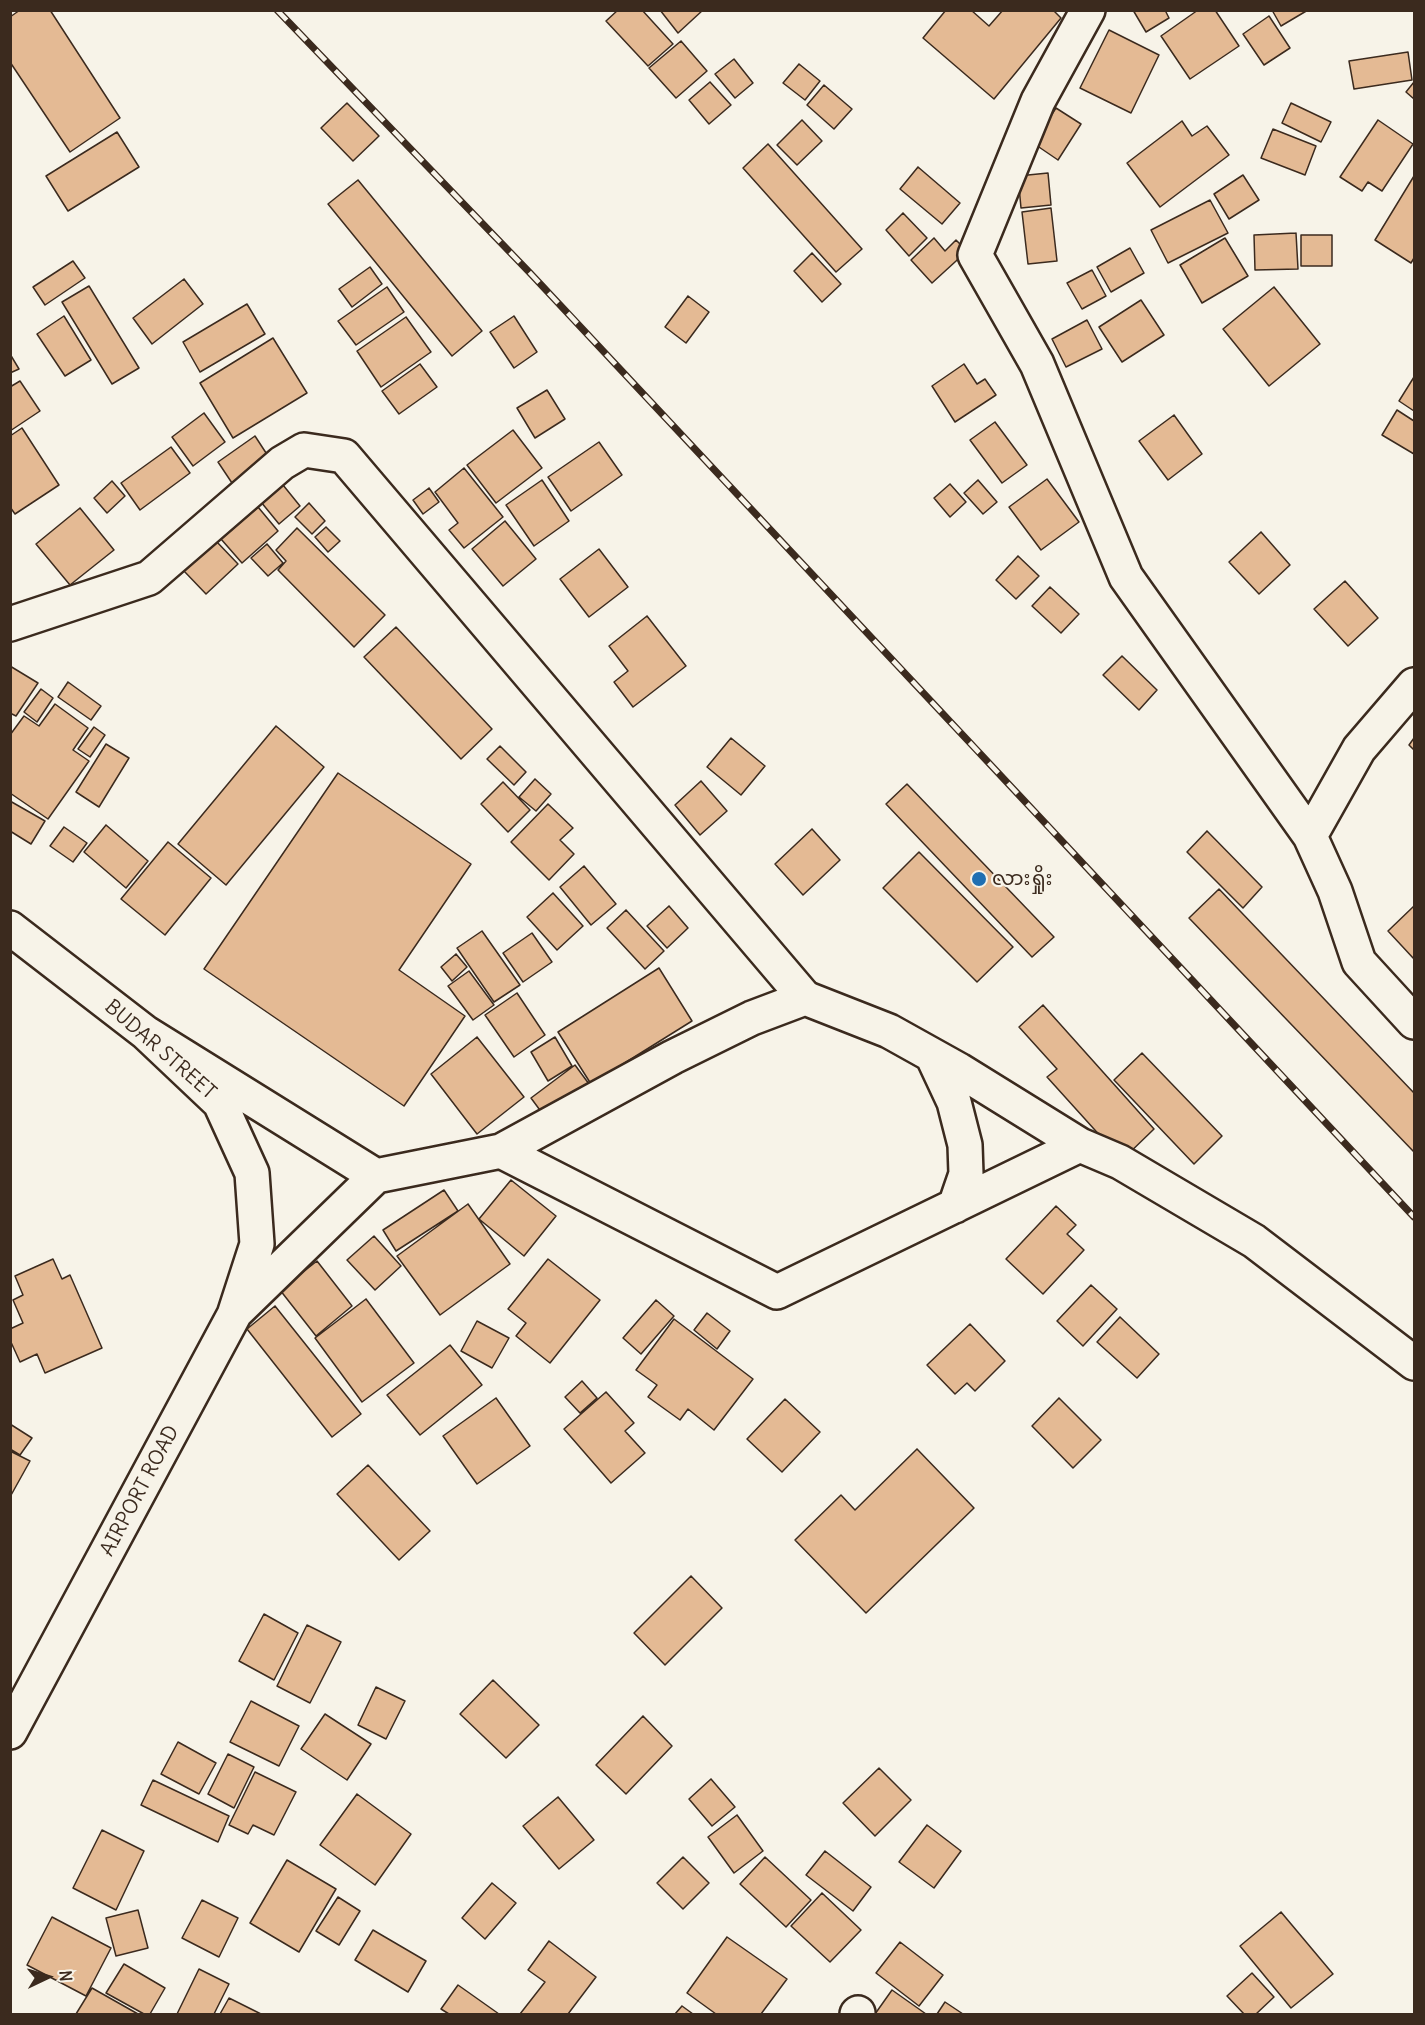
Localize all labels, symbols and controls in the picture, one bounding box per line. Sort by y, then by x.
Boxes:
place label: လားရှိုး [992,867,1053,891]
marker: လားရှိုး [970,870,988,888]
street label: BUDAR STREET [100,995,220,1105]
street label: AIRPORT ROAD [96,1422,184,1560]
north arrow [18,1947,78,2007]
text: N [56,1970,76,1982]

